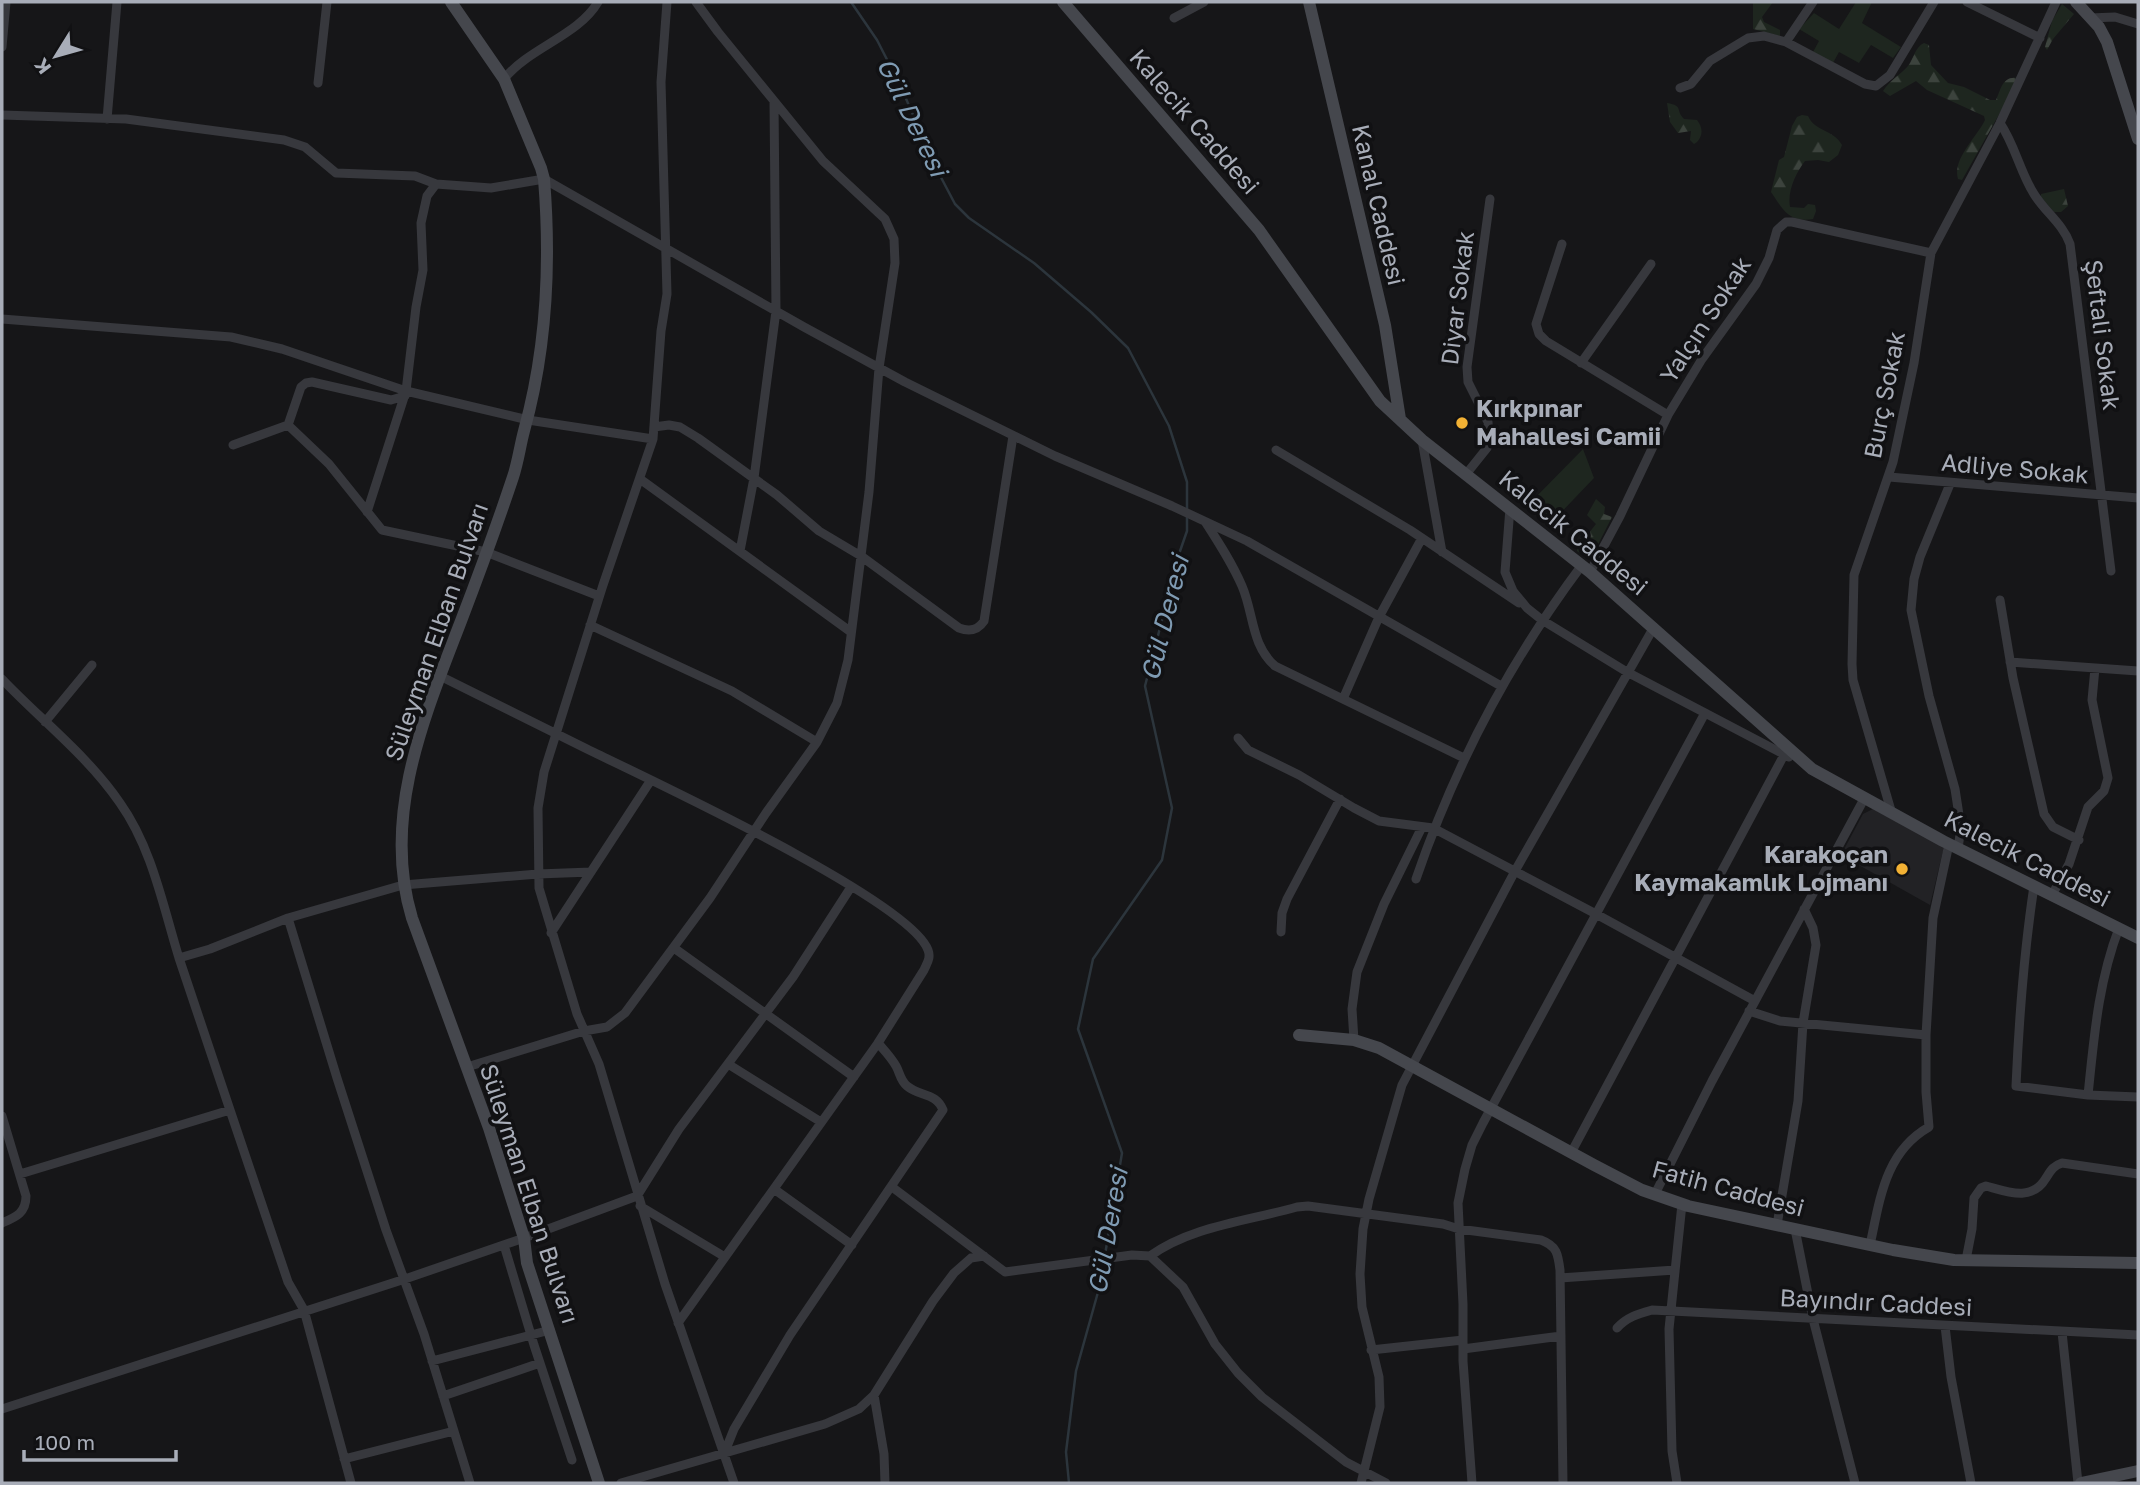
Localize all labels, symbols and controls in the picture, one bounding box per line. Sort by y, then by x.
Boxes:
north arrow [21,21,91,91]
street label: Kalecik Caddesi [1124,43,1266,200]
water label: Gül Deresi [870,53,956,184]
text: K [29,54,55,79]
street label: Kanal Caddesi [1347,121,1412,288]
street label: Diyar Sokak [1434,229,1479,367]
street label: Yalçın Sokak [1653,251,1756,388]
street label: Şeftali Sokak [2080,258,2127,412]
street label: Burç Sokak [1857,329,1910,461]
place label: Kırkpınar Mahallesi Camii [1476,393,1661,450]
marker: Kırkpınar Mahallesi Camii [1454,415,1470,431]
street label: Adliye Sokak [1940,447,2090,488]
street label: Kalecik Caddesi [1494,463,1654,601]
street label: Süleyman Elban Bulvarı [378,499,493,764]
water label: Gül Deresi [1134,549,1196,684]
street label: Kalecik Caddesi [1940,803,2116,912]
place label: Karakoçan Kaymakamlık Lojmanı [1634,839,1888,896]
marker: Karakoçan Kaymakamlık Lojmanı [1894,861,1910,877]
street label: Süleyman Elban Bulvarı [475,1060,586,1327]
street label: Fatih Caddesi [1649,1153,1808,1222]
water label: Gül Deresi [1081,1162,1134,1297]
street label: Bayındır Caddesi [1779,1282,1973,1321]
scale bar [24,1418,177,1462]
text: 100 m [35,1429,95,1455]

